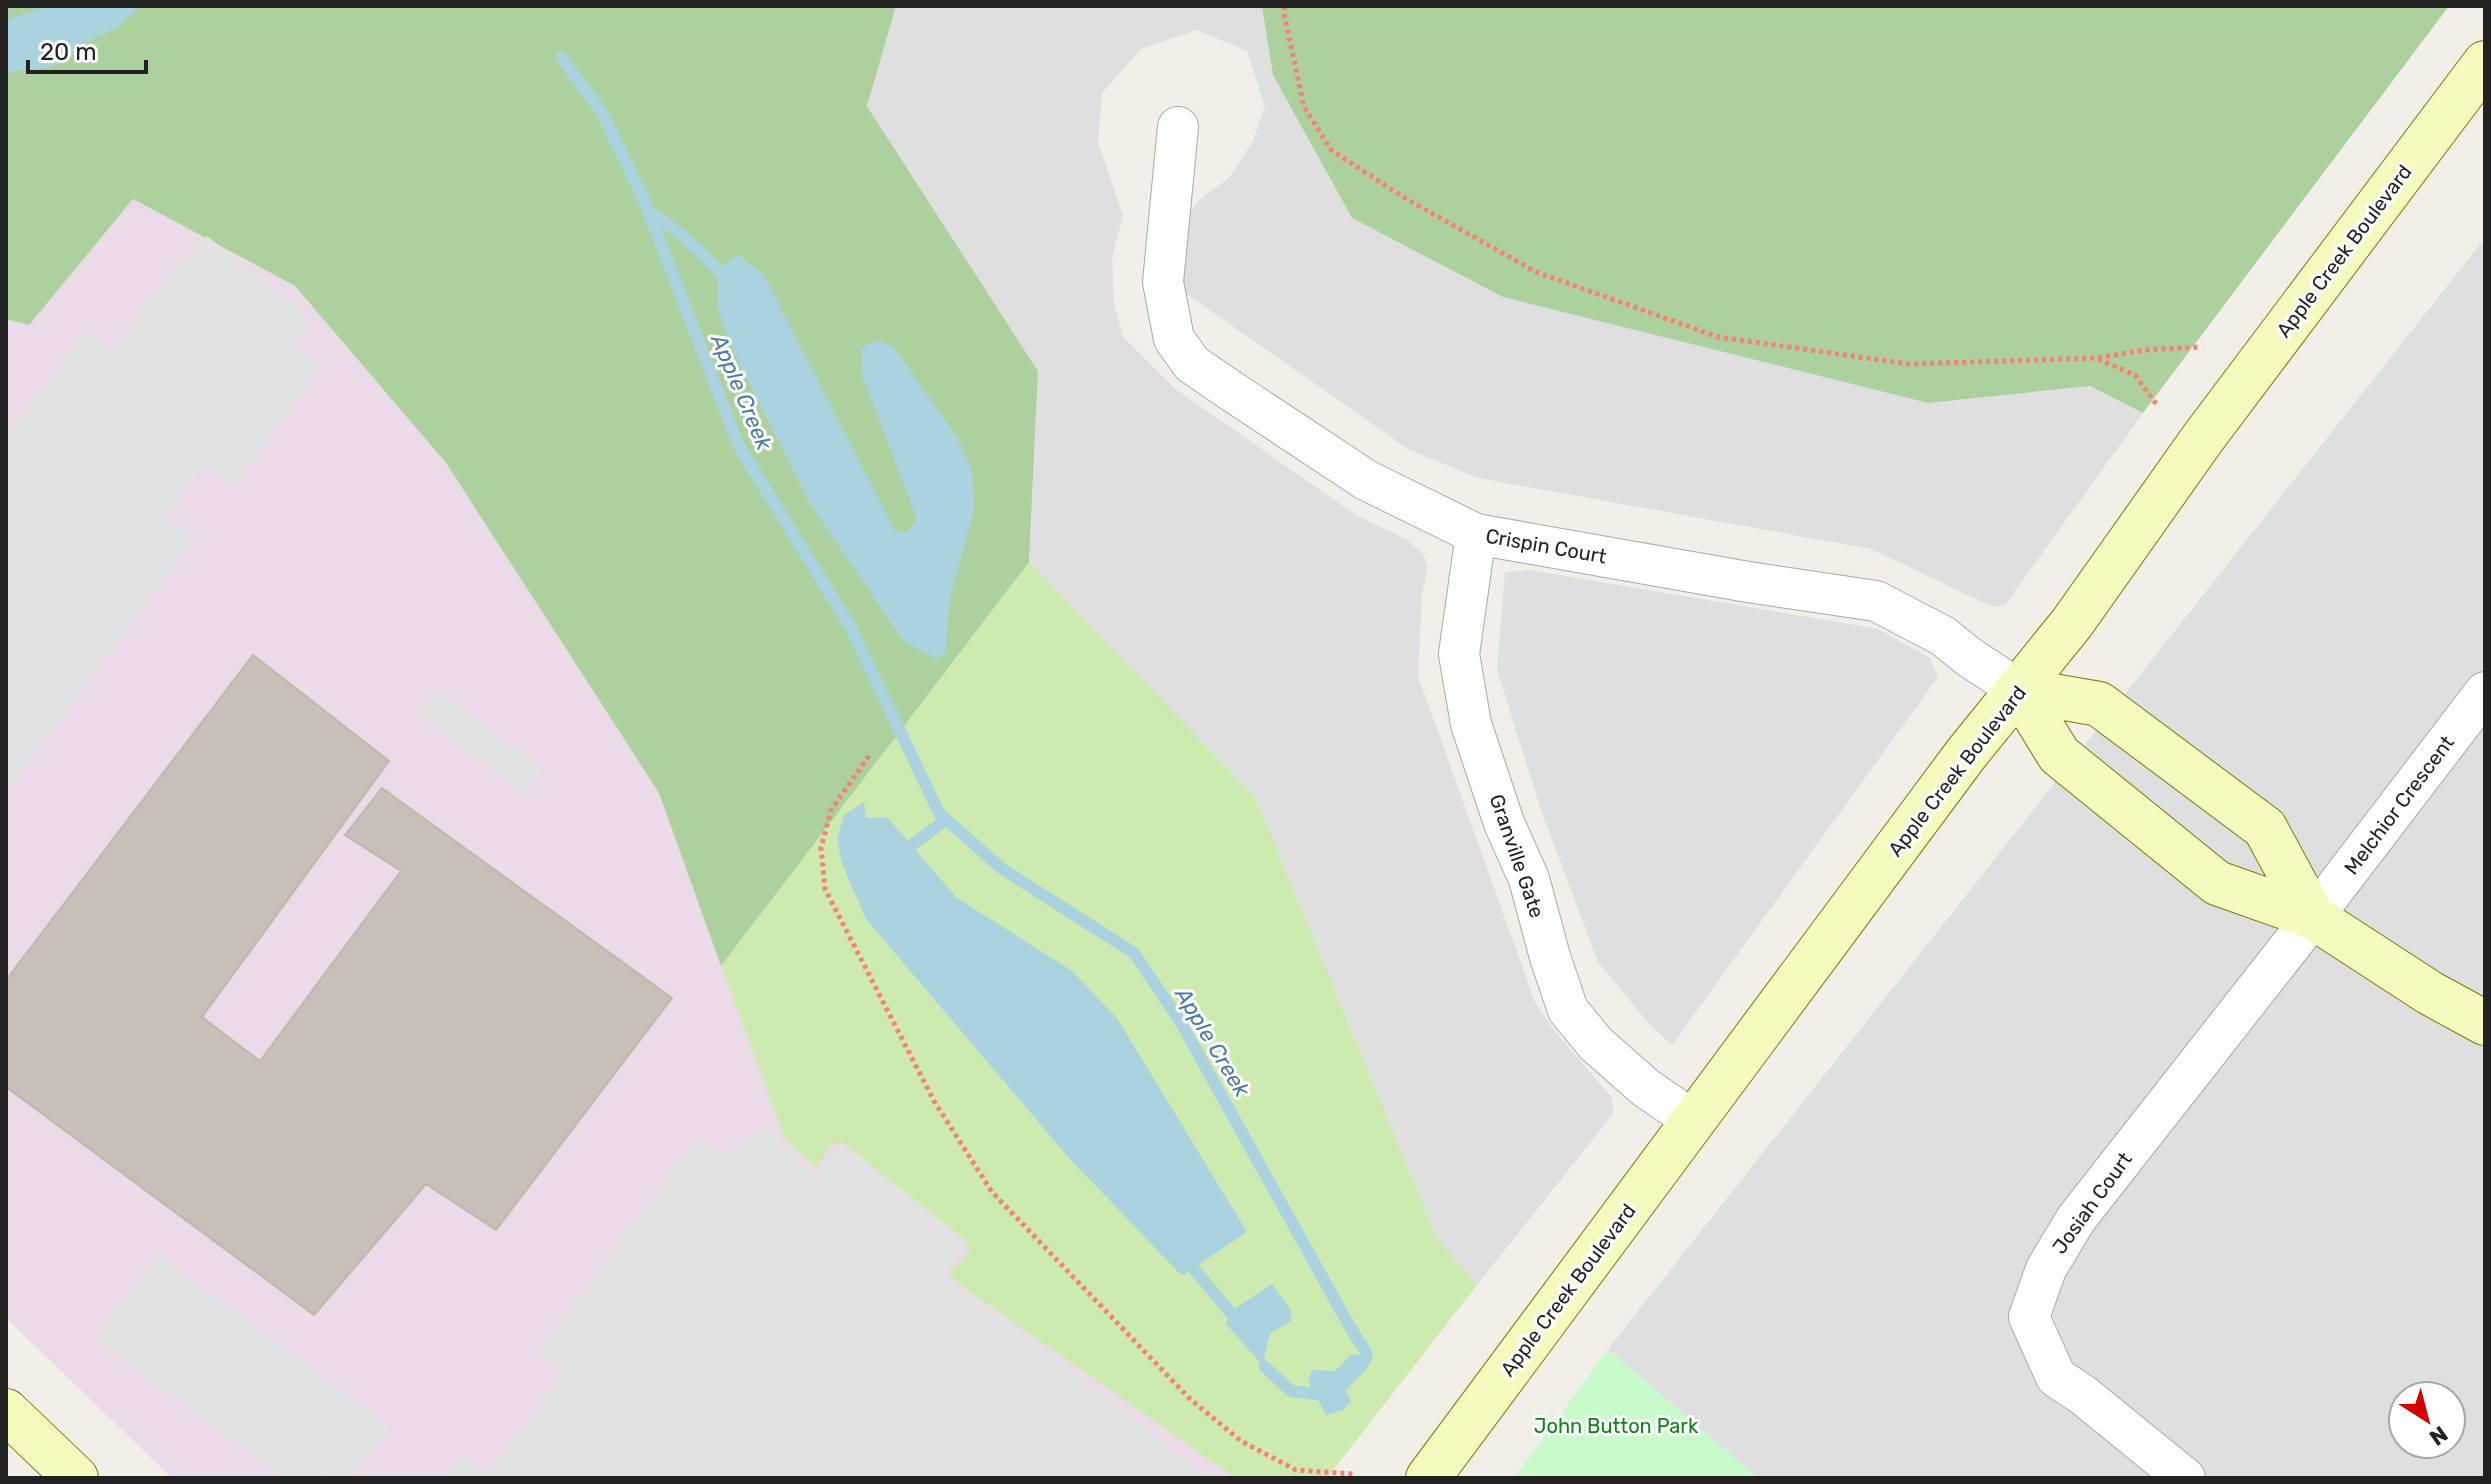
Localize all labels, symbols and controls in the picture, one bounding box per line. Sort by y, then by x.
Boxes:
scale bar [28,24,146,74]
text: 20 m [40,38,97,66]
street label: Apple Creek Boulevard [2271,160,2417,342]
water label: Apple Creek [705,329,778,455]
street label: Crispin Court [1484,524,1608,568]
street label: Apple Creek Boulevard [1883,681,2031,861]
street label: Melchior Crescent [2339,731,2459,879]
street label: Granville Gate [1485,791,1549,921]
water label: Apple Creek [1169,982,1256,1102]
street label: Josiah Court [2047,1147,2137,1258]
street label: Apple Creek Boulevard [1495,1199,1641,1381]
north arrow [2387,1380,2467,1460]
park label: John Button Park [1534,1414,1699,1438]
text: N [2424,1420,2453,1451]

